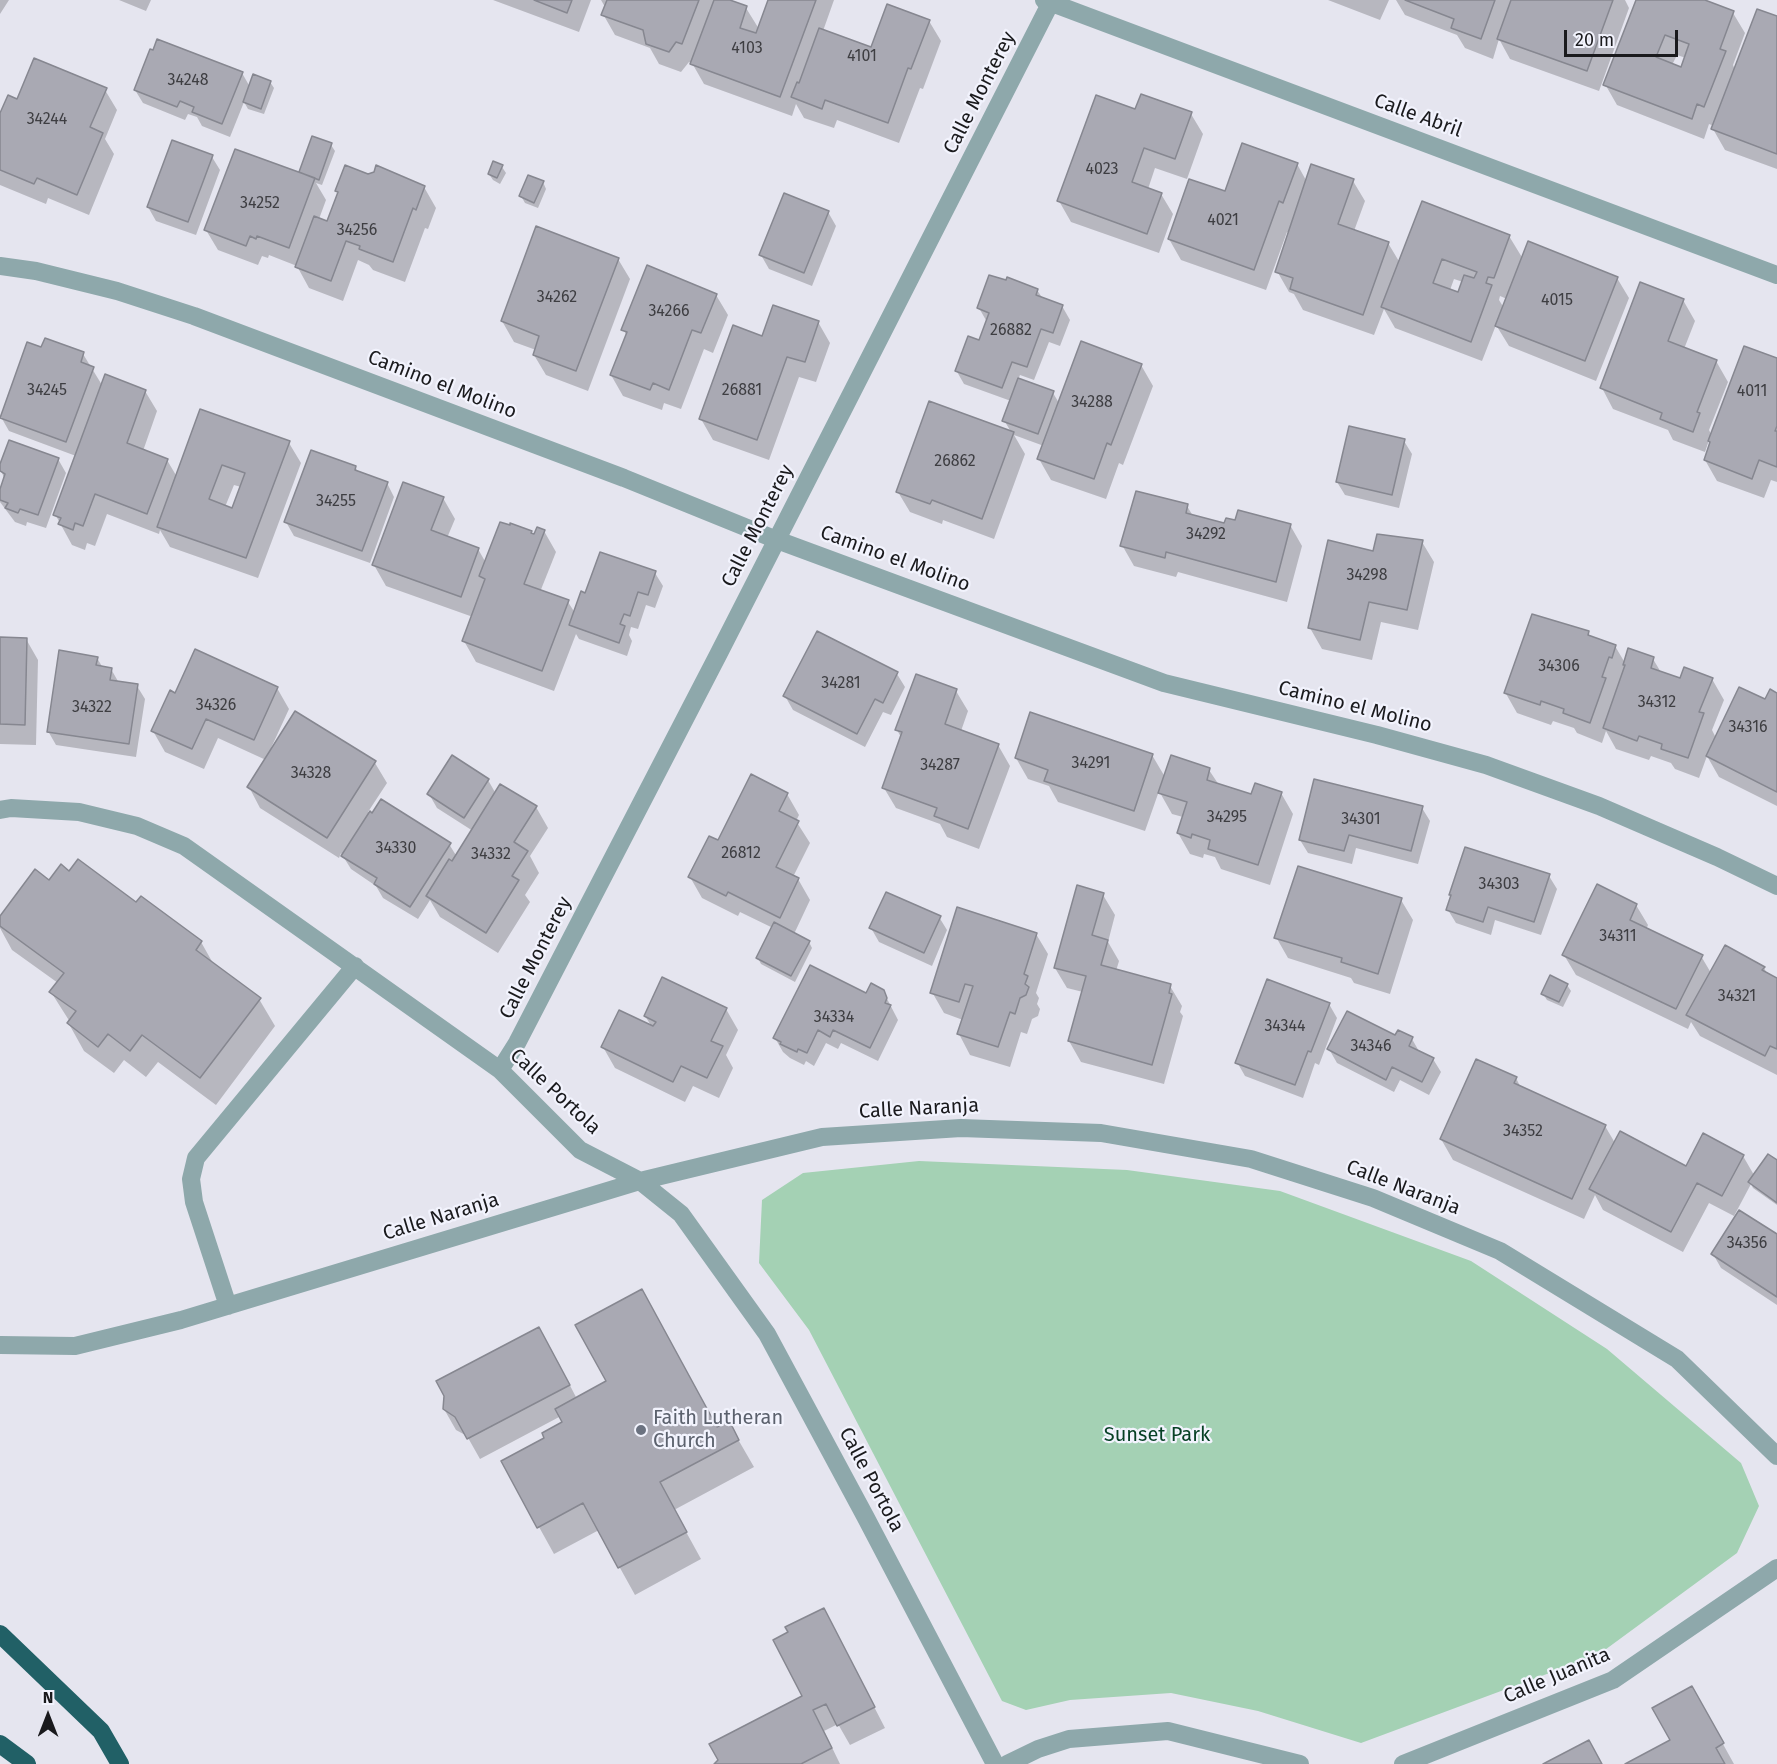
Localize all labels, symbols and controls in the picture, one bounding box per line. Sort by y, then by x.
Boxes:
scale bar [1567,18,1681,56]
street label: Calle Monterey [939,28,1021,158]
text: 20 m [1575,29,1614,51]
house number: 4103 [731,39,763,59]
house number: 4101 [847,47,877,67]
house number: 34248 [168,71,208,91]
street label: Calle Abril [1371,89,1465,143]
house number: 34244 [27,110,67,130]
house number: 4023 [1085,160,1119,180]
house number: 34252 [240,194,280,214]
house number: 4021 [1207,211,1239,231]
house number: 34256 [337,221,377,241]
house number: 34262 [537,288,577,308]
house number: 4015 [1541,291,1573,311]
house number: 34266 [648,302,690,322]
house number: 26882 [990,321,1032,341]
street label: Camino el Molino [364,346,520,424]
house number: 34245 [27,381,67,401]
house number: 26881 [722,381,762,401]
house number: 4011 [1737,382,1767,402]
house number: 34288 [1071,393,1113,413]
house number: 26862 [934,452,976,472]
street label: Calle Monterey [717,461,799,591]
house number: 34255 [316,492,356,512]
street label: Camino el Molino [817,521,973,597]
house number: 34292 [1186,525,1226,545]
house number: 34298 [1346,566,1388,586]
house number: 34306 [1538,657,1580,677]
house number: 34281 [821,674,861,694]
street label: Camino el Molino [1276,676,1434,738]
house number: 34312 [1638,693,1676,713]
house number: 34326 [196,696,236,716]
house number: 34322 [72,698,112,718]
house number: 34316 [1728,718,1768,738]
house number: 34291 [1072,754,1110,774]
house number: 34287 [920,756,960,776]
house number: 34328 [291,764,331,784]
house number: 34295 [1207,808,1247,828]
house number: 34301 [1341,810,1381,830]
house number: 34330 [375,839,417,859]
house number: 26812 [721,844,761,864]
house number: 34332 [471,845,511,865]
house number: 34303 [1479,875,1519,895]
street label: Calle Monterey [495,893,577,1023]
house number: 34311 [1599,927,1637,947]
house number: 34321 [1718,987,1756,1007]
house number: 34334 [814,1008,854,1028]
house number: 34344 [1264,1017,1306,1037]
house number: 34346 [1350,1037,1392,1057]
street label: Calle Portola [505,1044,605,1140]
street label: Calle Naranja [858,1094,980,1124]
house number: 34352 [1503,1122,1543,1142]
street label: Calle Naranja [1343,1155,1463,1221]
street label: Calle Naranja [380,1188,502,1246]
house number: 34356 [1727,1234,1767,1254]
place label: Faith Lutheran Church [653,1406,783,1453]
marker: Faith Lutheran Church [634,1423,648,1437]
park label: Sunset Park [1104,1423,1210,1447]
street label: Calle Portola [833,1424,909,1536]
street label: Calle Juanita [1500,1643,1614,1709]
north arrow [18,1686,78,1746]
text: N [43,1688,53,1707]

